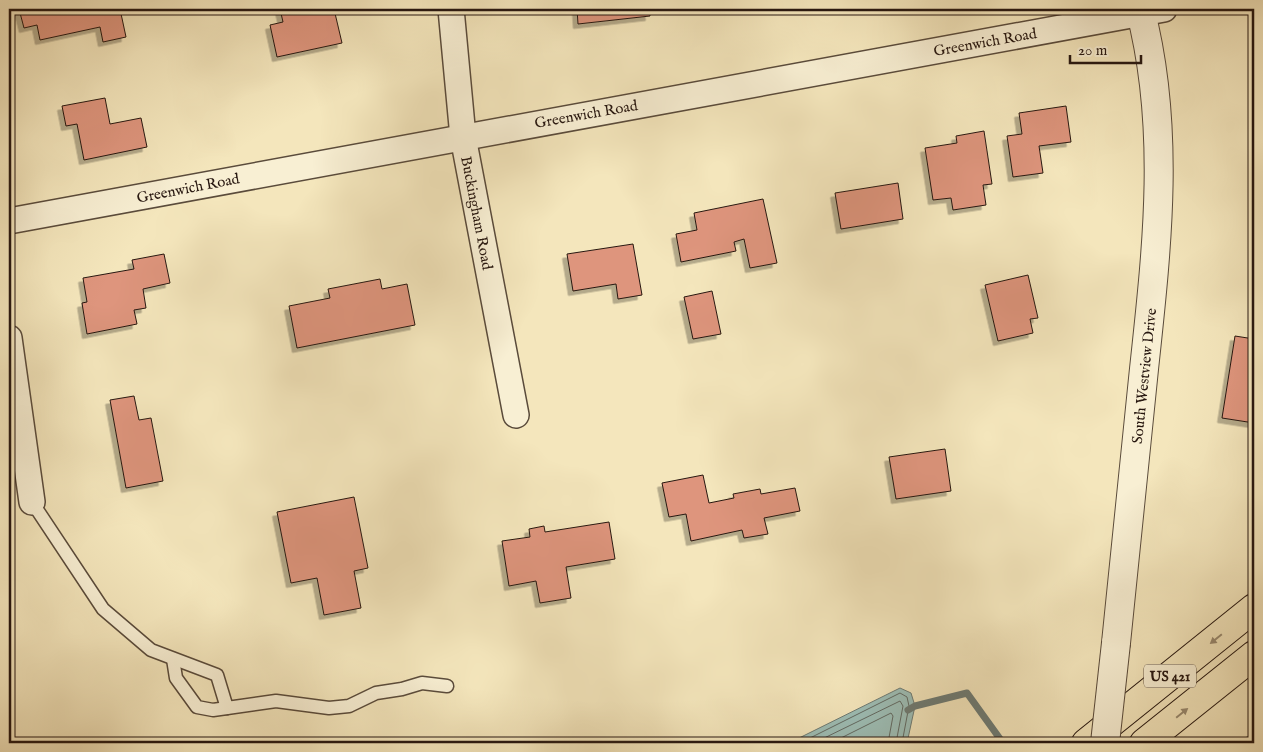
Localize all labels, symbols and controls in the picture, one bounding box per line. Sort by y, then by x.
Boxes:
street label: Greenwich Road [932,24,1039,61]
scale bar [1070,32,1142,64]
text: 20 m [1078,41,1108,60]
street label: Greenwich Road [533,96,640,133]
street label: Buckingham Road [456,155,497,273]
street label: Greenwich Road [135,169,242,208]
street label: South Westview Drive [1128,307,1161,445]
one-way arrow [1210,633,1223,644]
road number: US 421 [1144,664,1196,688]
one-way arrow [1176,707,1189,718]

